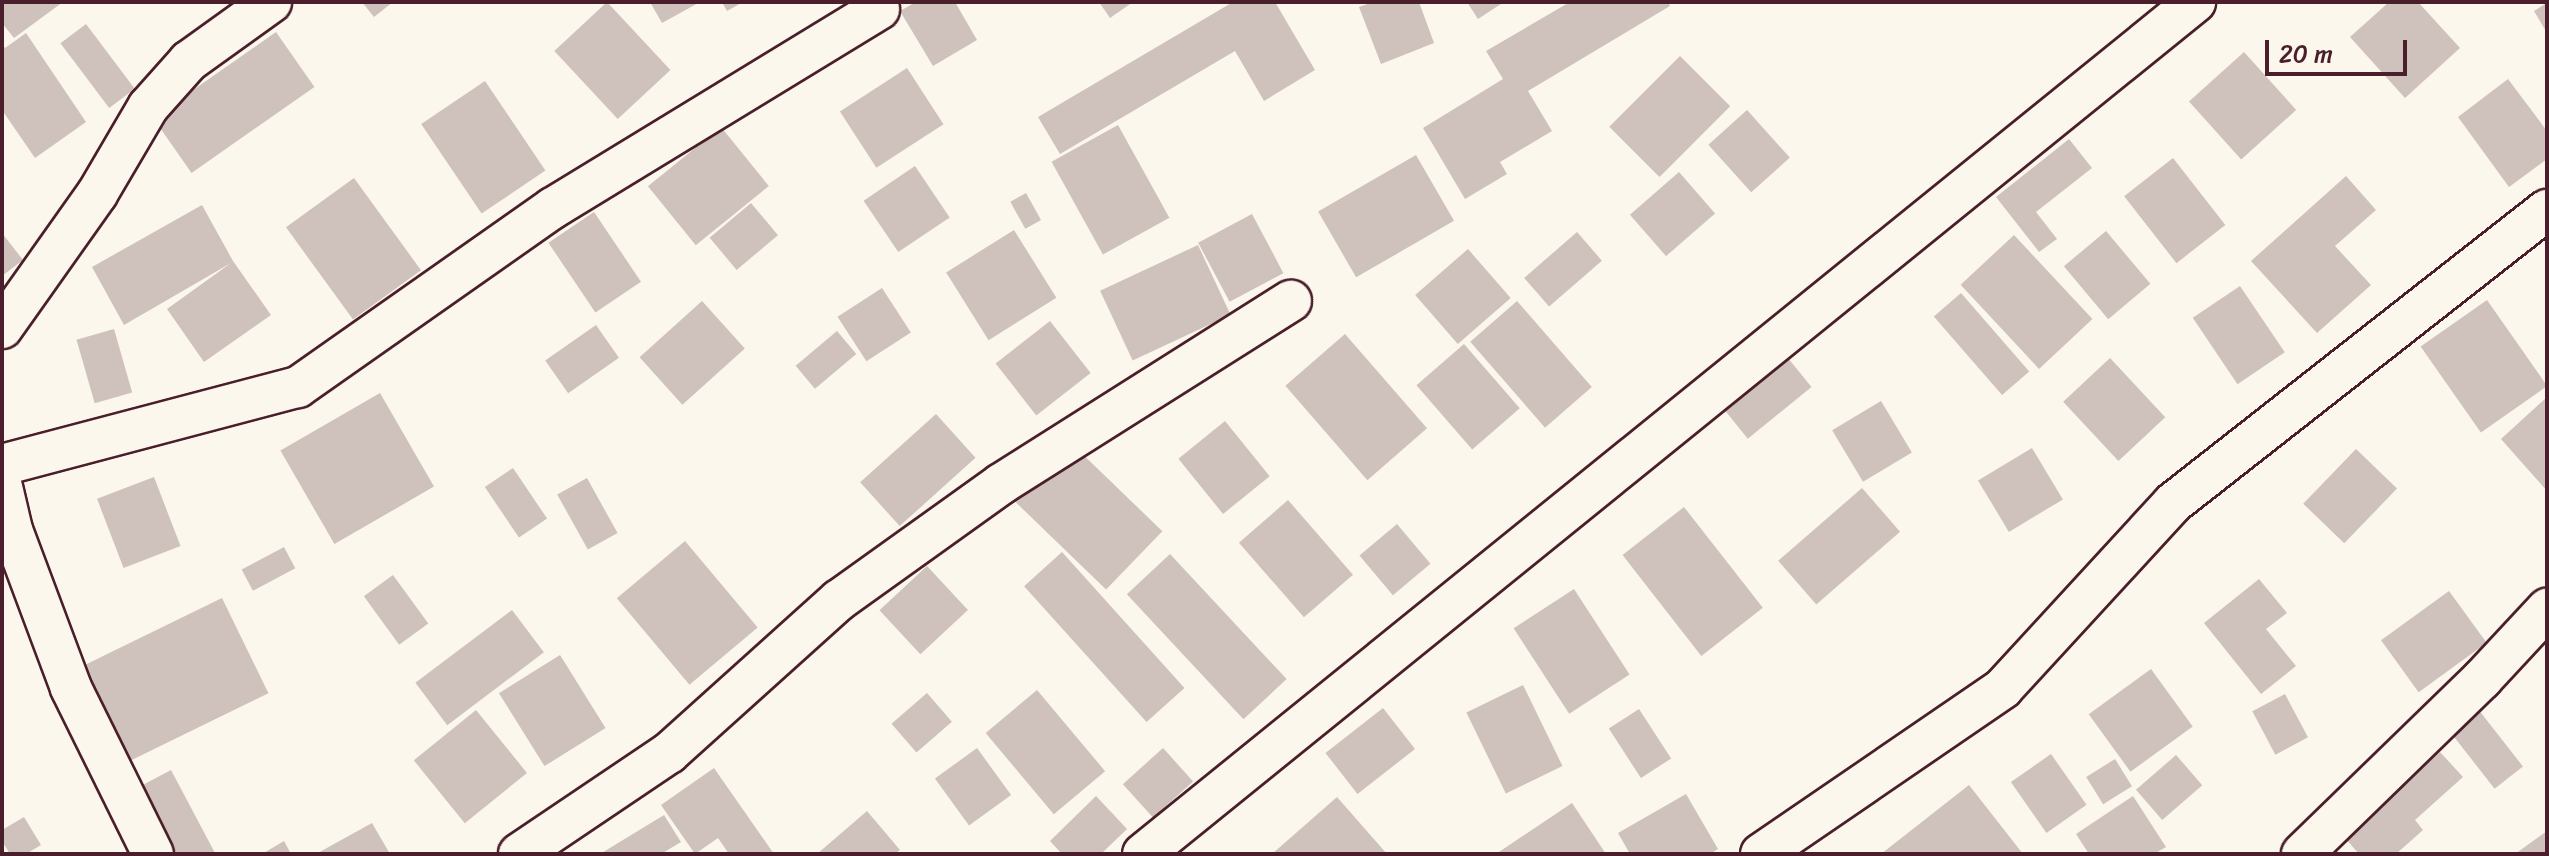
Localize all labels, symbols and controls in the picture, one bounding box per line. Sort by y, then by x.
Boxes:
scale bar [2269,24,2411,74]
text: 20 m [2279,33,2333,75]

